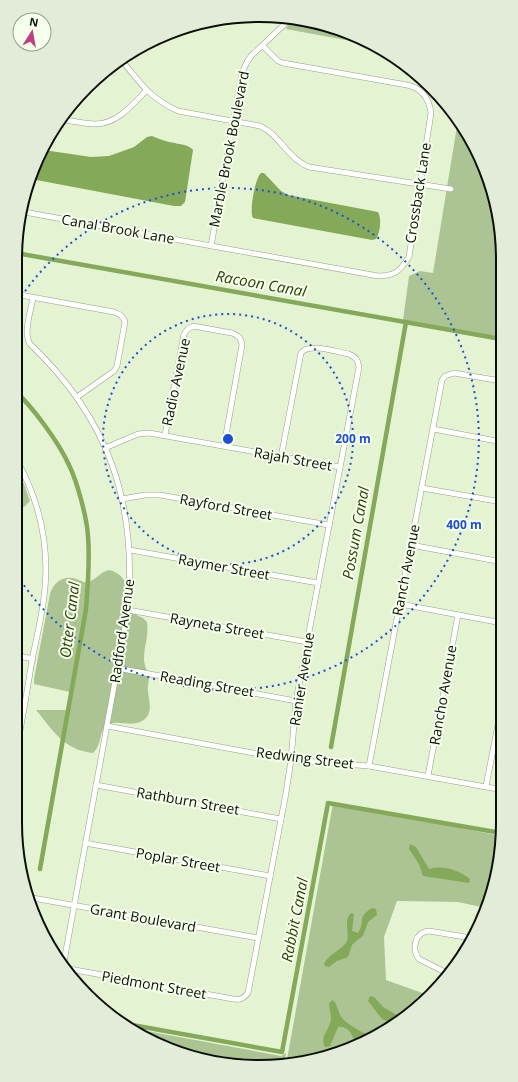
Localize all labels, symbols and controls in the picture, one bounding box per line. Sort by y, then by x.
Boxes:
north arrow [12,12,52,52]
text: N [28,13,40,30]
street label: Marble Brook Boulevard [204,69,253,229]
street label: Crossback Lane [400,141,435,245]
street label: Canal Brook Lane [60,209,176,248]
water label: Racoon Canal [214,265,309,301]
street label: Radio Avenue [157,336,194,428]
text: 200 m [335,430,371,447]
centre of rings [221,432,235,446]
street label: Rajah Street [253,442,334,475]
water label: Possum Canal [337,484,373,581]
street label: Rayford Street [178,489,274,524]
text: 400 m [446,516,482,533]
street label: Ranch Avenue [387,522,424,617]
street label: Raymer Street [177,549,271,584]
street label: Radford Avenue [105,578,138,684]
water label: Otter Canal [54,580,84,659]
street label: Rayneta Street [168,608,266,643]
street label: Ranier Avenue [285,631,318,727]
street label: Rancho Avenue [424,643,461,746]
street label: Reading Street [159,666,256,701]
street label: Redwing Street [255,742,355,773]
street label: Rathburn Street [135,782,241,819]
street label: Poplar Street [134,843,222,876]
water label: Rabbit Canal [276,875,312,964]
street label: Grant Boulevard [89,899,198,936]
street label: Piedmont Street [100,966,208,1003]

